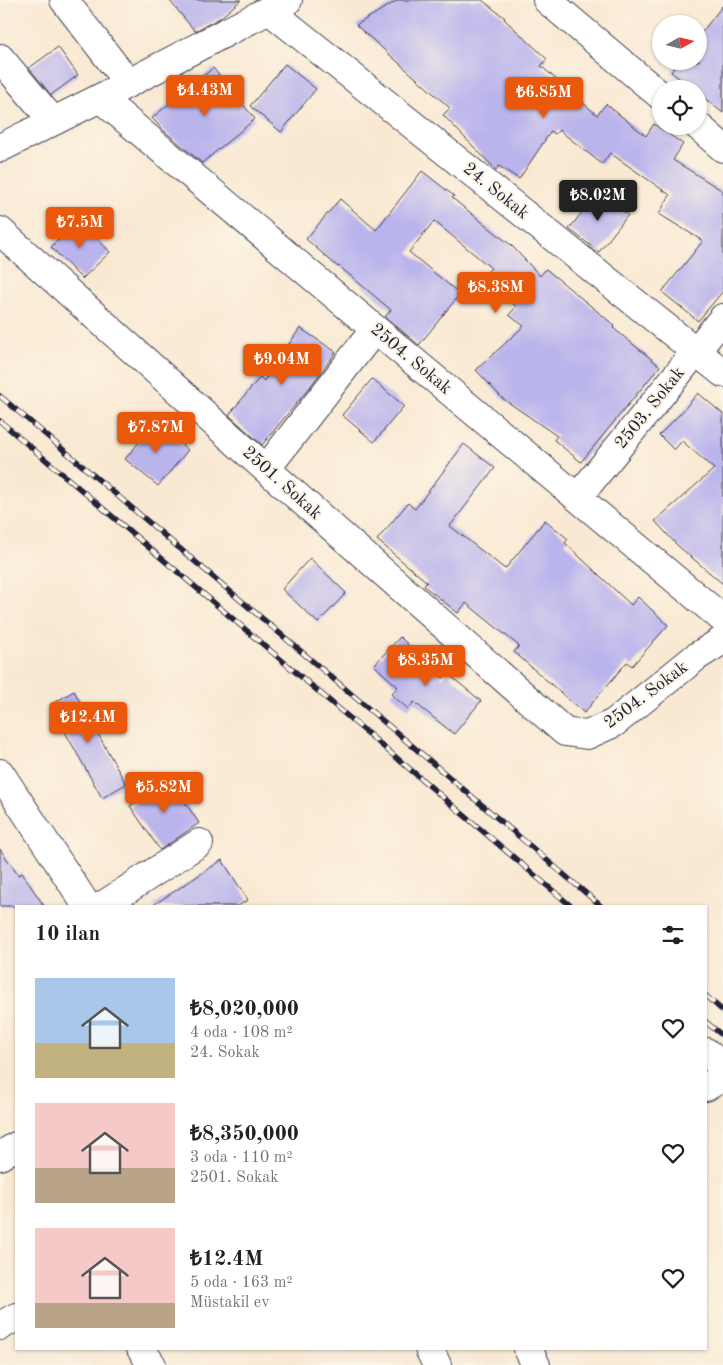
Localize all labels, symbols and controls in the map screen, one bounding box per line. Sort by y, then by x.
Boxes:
north arrow [652,15,708,70]
map controls [652,15,707,135]
pin: ₺4.43M [164,74,246,117]
pin: ₺6.85M [503,76,585,119]
button: locate [652,80,707,135]
text: ₺4.43M [177,83,233,99]
text: ₺6.85M [516,85,572,101]
street label: 24. Sokak [460,159,532,223]
pin: ₺8.02M [557,180,639,222]
text: ₺8.02M [570,188,626,204]
pin: ₺7.5M [45,206,115,249]
text: ₺7.5M [57,215,103,231]
pin: ₺8.38M [455,272,537,314]
text: ₺8.38M [468,280,524,296]
street label: 2504. Sokak [367,320,455,398]
pin: ₺9.04M [241,344,323,386]
text: ₺9.04M [254,352,310,368]
street label: 2503. Sokak [612,364,688,452]
pin: ₺7.87M [115,412,197,454]
text: ₺7.87M [128,420,184,436]
street label: 2501. Sokak [239,443,325,523]
pin: ₺8.35M [385,644,467,687]
text: ₺8.35M [398,653,454,669]
street label: 2504. Sokak [601,658,691,732]
pin: ₺12.4M [47,702,129,744]
text: ₺12.4M [60,710,116,726]
pin: ₺5.82M [123,772,205,814]
text: ₺5.82M [136,780,192,796]
icon: filters [659,921,687,949]
text: 10 ilan [35,924,100,945]
icon: home [75,998,135,1058]
text: ₺8,020,000 [190,999,299,1020]
icon: heart [659,1014,687,1042]
text: 4 oda · 108 m² [190,1025,293,1041]
text: 24. Sokak [190,1045,260,1061]
icon: home [75,1123,135,1183]
text: ₺8,350,000 [190,1124,299,1145]
icon: heart [659,1139,687,1167]
text: 3 oda · 110 m² [190,1150,293,1166]
text: 2501. Sokak [190,1170,278,1186]
icon: home [75,1248,135,1308]
text: ₺12.4M [190,1249,263,1270]
icon: heart [659,1264,687,1292]
text: 5 oda · 163 m² [190,1275,293,1291]
text: Müstakil ev [190,1295,270,1311]

